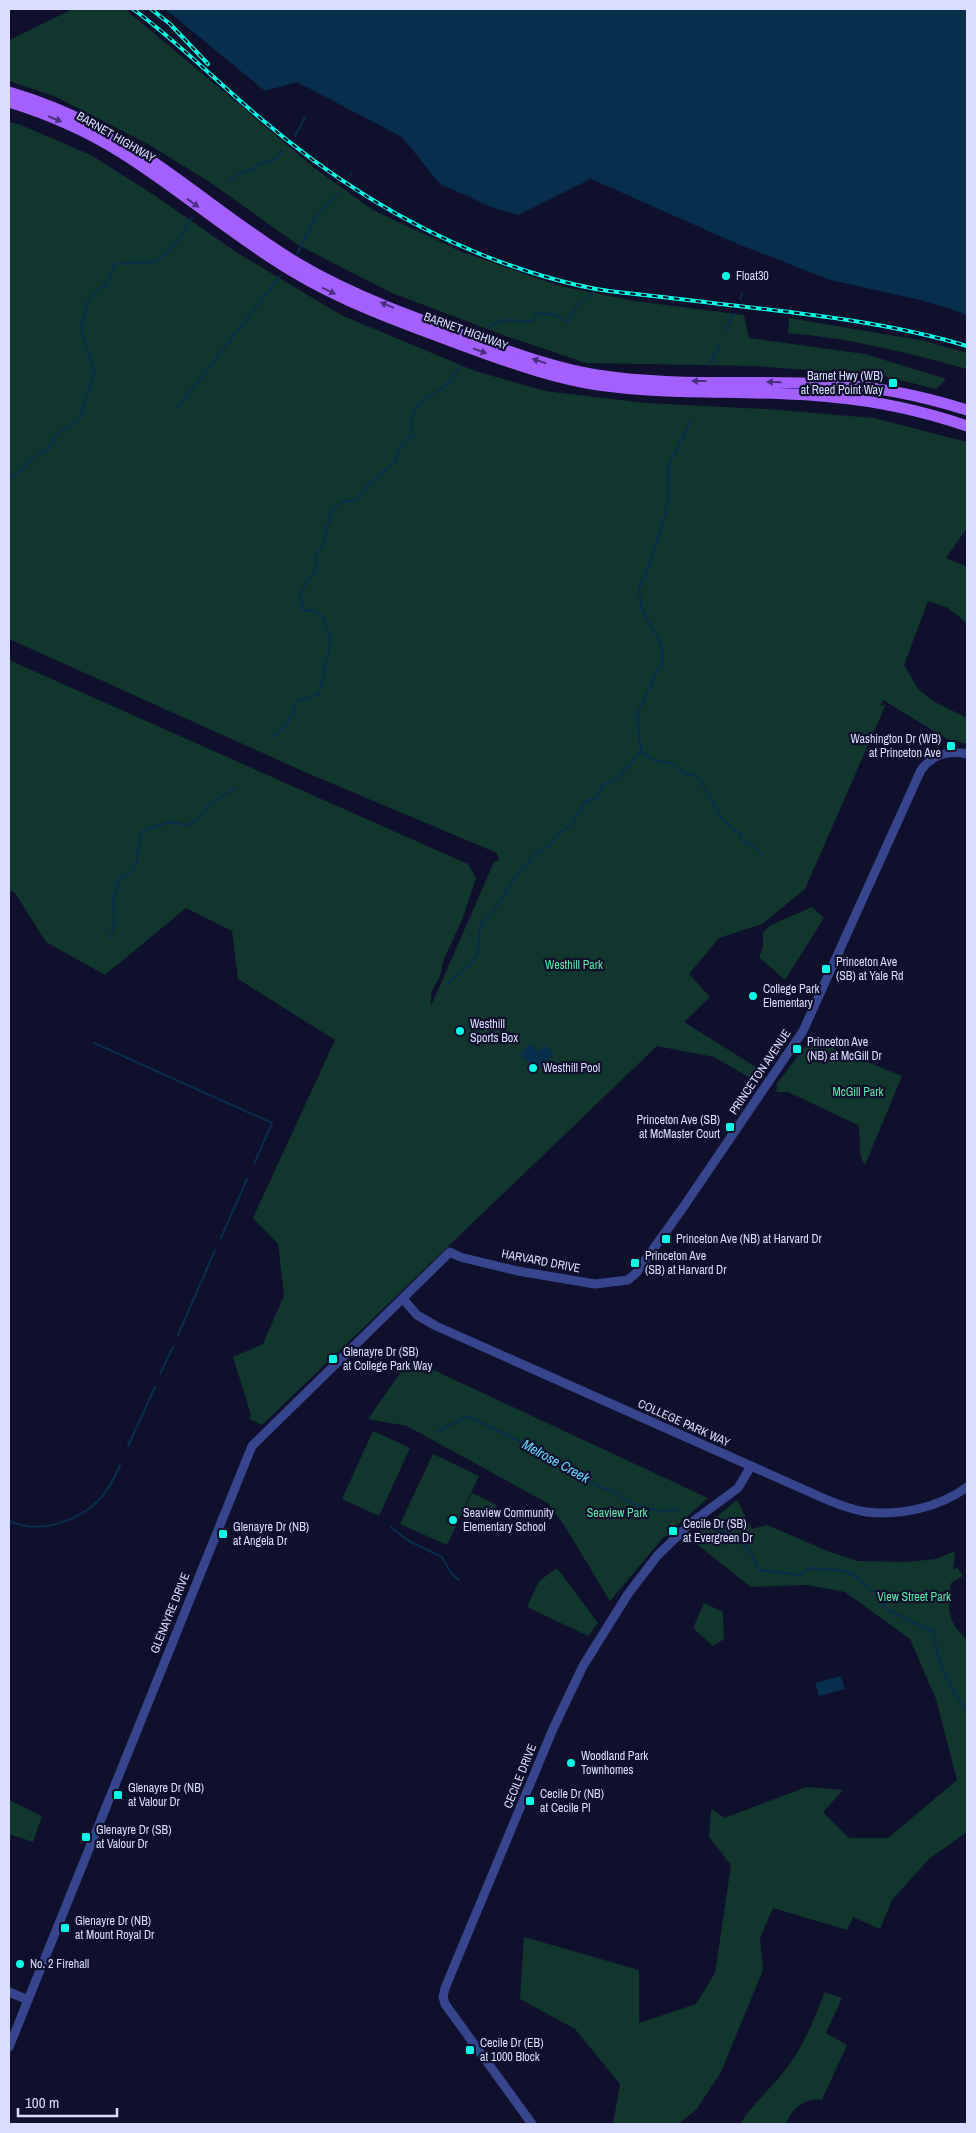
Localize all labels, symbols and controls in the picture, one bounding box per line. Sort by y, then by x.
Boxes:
street label: BARNET HIGHWAY [74,108,159,166]
one-way arrow [47,115,62,123]
one-way arrow [186,197,199,208]
place label: Float30 [736,268,769,284]
marker: Float30 [720,270,732,282]
one-way arrow [322,287,336,295]
one-way arrow [379,301,394,309]
street label: BARNET HIGHWAY [422,308,511,354]
one-way arrow [473,347,488,355]
one-way arrow [531,357,546,365]
place label: Barnet Hwy (WB) at Reed Point Way [801,368,883,398]
one-way arrow [691,377,707,385]
marker: Barnet Hwy (WB) at Reed Point Way [887,377,899,389]
one-way arrow [766,378,782,386]
place label: Washington Dr (WB) at Princeton Ave [851,731,941,761]
marker: Washington Dr (WB) at Princeton Ave [945,740,957,752]
place label: Princeton Ave (SB) at Yale Rd [836,954,903,984]
park label: Westhill Park [545,957,603,973]
marker: Princeton Ave (SB) at Yale Rd [820,963,832,975]
place label: College Park Elementary [763,981,819,1011]
marker: College Park Elementary [747,990,759,1002]
place label: Westhill Sports Box [470,1016,518,1046]
marker: Westhill Sports Box [454,1025,466,1037]
street label: PRINCETON AVENUE [725,1026,795,1118]
place label: Princeton Ave (NB) at McGill Dr [807,1034,883,1064]
marker: Princeton Ave (NB) at McGill Dr [791,1043,803,1055]
place label: Westhill Pool [543,1060,600,1076]
marker: Westhill Pool [527,1062,539,1074]
park label: McGill Park [833,1084,883,1100]
place label: Princeton Ave (SB) at McMaster Court [636,1112,720,1142]
marker: Princeton Ave (SB) at McMaster Court [724,1121,736,1133]
place label: Princeton Ave (NB) at Harvard Dr [676,1231,823,1247]
marker: Princeton Ave (NB) at Harvard Dr [660,1233,672,1245]
street label: HARVARD DRIVE [500,1246,582,1276]
place label: Princeton Ave (SB) at Harvard Dr [645,1248,727,1278]
marker: Princeton Ave (SB) at Harvard Dr [629,1257,641,1269]
place label: Glenayre Dr (SB) at College Park Way [343,1344,432,1374]
marker: Glenayre Dr (SB) at College Park Way [327,1353,339,1365]
street label: COLLEGE PARK WAY [635,1395,733,1451]
water label: Melrose Creek [519,1435,594,1488]
place label: Seaview Community Elementary School [463,1505,554,1535]
park label: Seaview Park [587,1505,647,1521]
marker: Seaview Community Elementary School [447,1514,459,1526]
place label: Cecile Dr (SB) at Evergreen Dr [683,1516,753,1546]
place label: Glenayre Dr (NB) at Angela Dr [233,1519,309,1549]
marker: Cecile Dr (SB) at Evergreen Dr [667,1525,679,1537]
marker: Glenayre Dr (NB) at Angela Dr [217,1528,229,1540]
street label: GLENAYRE DRIVE [147,1570,193,1656]
park label: View Street Park [877,1589,951,1605]
street label: CECILE DRIVE [500,1741,540,1811]
place label: Woodland Park Townhomes [581,1748,648,1778]
marker: Woodland Park Townhomes [565,1757,577,1769]
place label: Glenayre Dr (NB) at Valour Dr [128,1780,204,1810]
place label: Cecile Dr (NB) at Cecile Pl [540,1786,604,1816]
marker: Glenayre Dr (NB) at Valour Dr [112,1789,124,1801]
marker: Cecile Dr (NB) at Cecile Pl [524,1795,536,1807]
place label: Glenayre Dr (SB) at Valour Dr [96,1822,171,1852]
marker: Glenayre Dr (SB) at Valour Dr [80,1831,92,1843]
place label: Glenayre Dr (NB) at Mount Royal Dr [75,1913,155,1943]
marker: Glenayre Dr (NB) at Mount Royal Dr [59,1922,71,1934]
place label: No. 2 Firehall [30,1956,89,1972]
marker: No. 2 Firehall [14,1958,26,1970]
place label: Cecile Dr (EB) at 1000 Block [480,2035,543,2065]
marker: Cecile Dr (EB) at 1000 Block [464,2044,476,2056]
scale bar [18,2086,116,2118]
text: 100 m [25,2092,59,2113]

